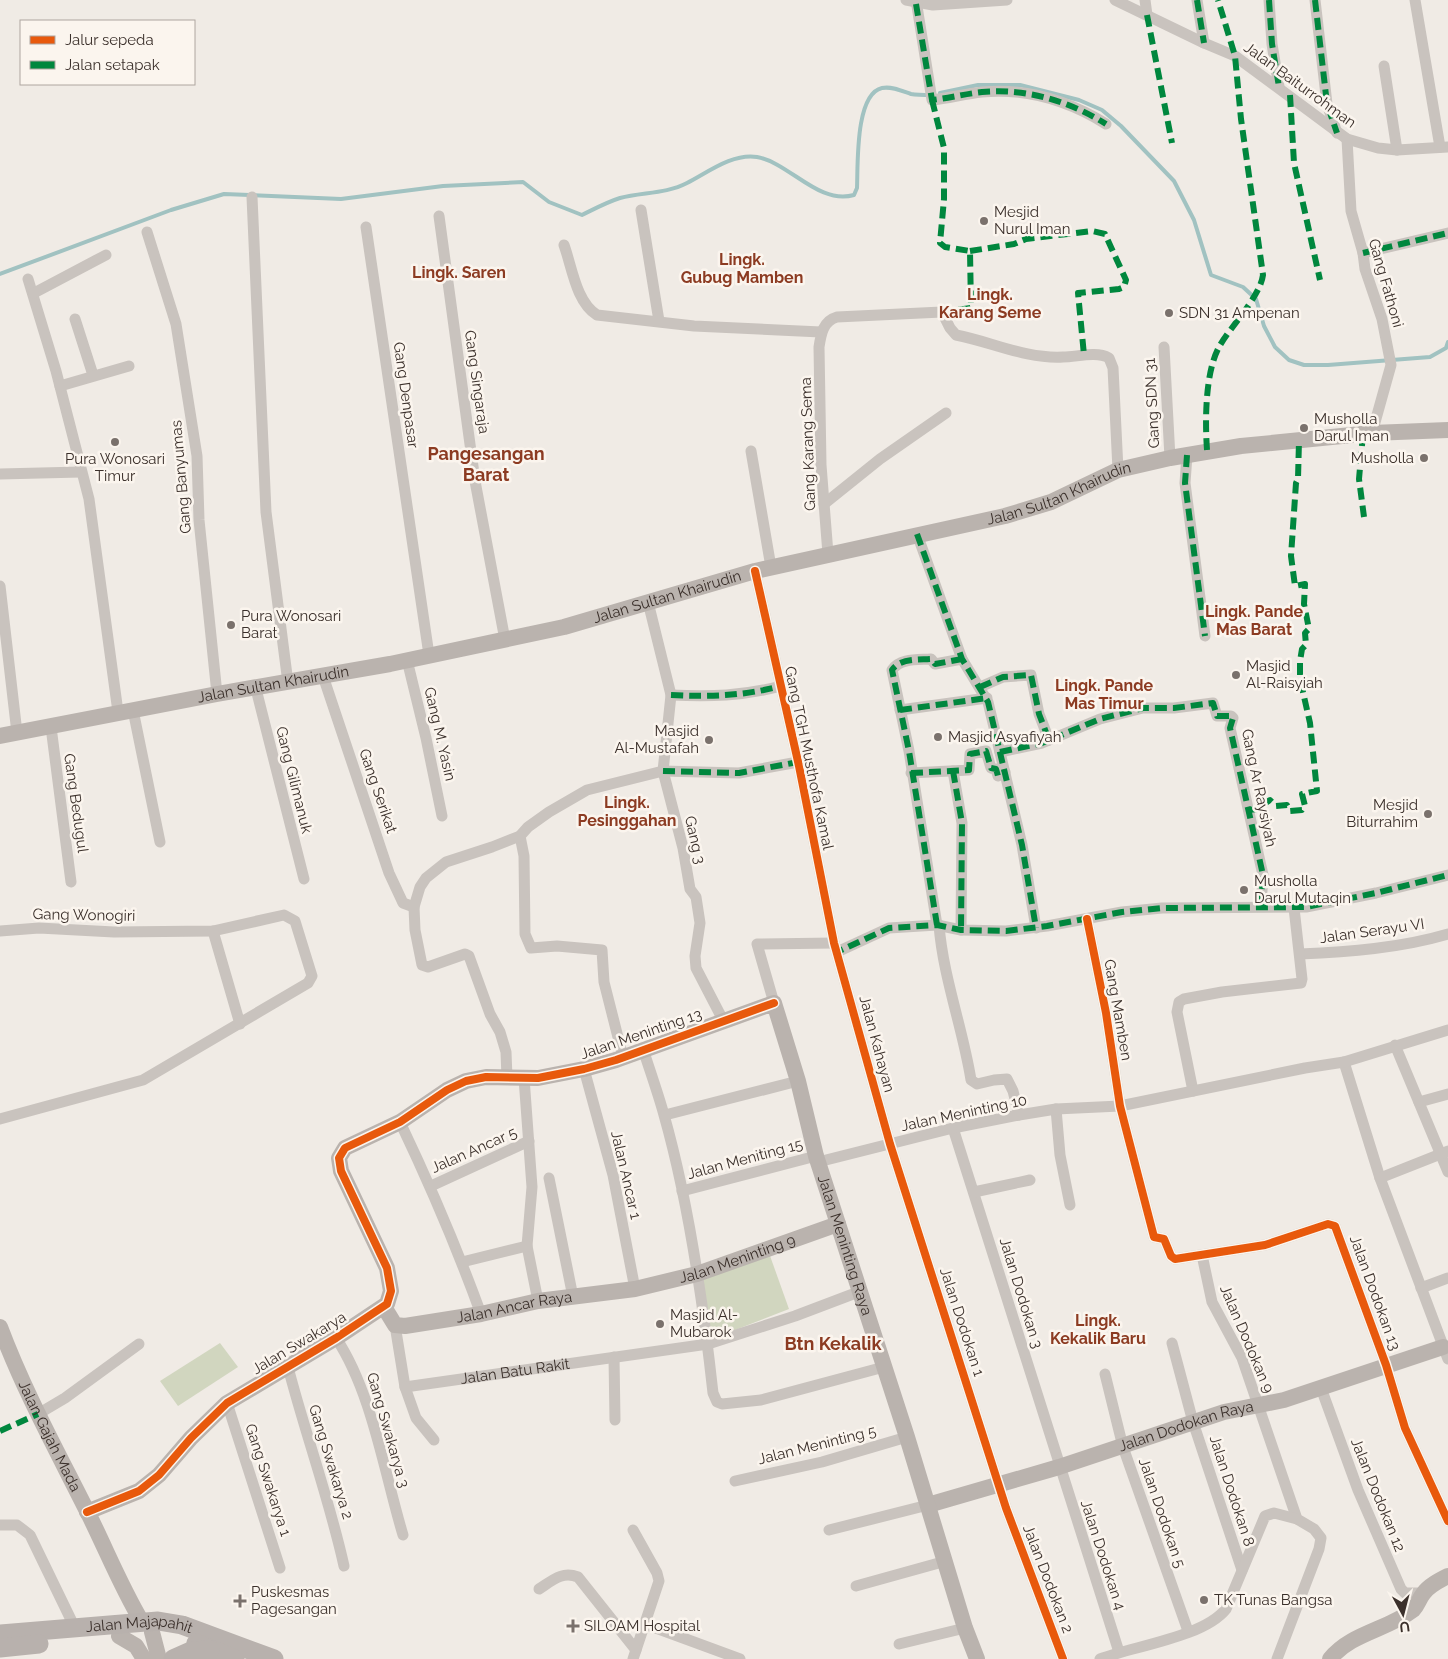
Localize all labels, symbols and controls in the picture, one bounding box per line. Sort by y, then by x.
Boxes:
legend [20,20,195,85]
text: Jalur sepeda [65,31,154,49]
street label: Jalan Baiturrohman [1240,38,1360,132]
text: Jalan setapak [65,56,160,74]
place label: Mesjid Nurul Iman [994,203,1071,238]
marker: Mesjid Nurul Iman [978,215,990,227]
street label: Gang Fathoni [1365,237,1407,329]
district label: Lingk. Gubug Mamben [681,250,803,287]
district label: Lingk. Saren [412,263,506,282]
district label: Lingk. Karang Seme [939,285,1042,322]
place label: SDN 31 Ampenan [1179,304,1300,322]
marker: SDN 31 Ampenan [1163,307,1175,319]
street label: Gang Singaraja [461,329,493,435]
street label: Gang Denpasar [390,341,422,450]
street label: Gang SDN 31 [1141,357,1163,449]
street label: Gang Karang Sema [797,377,819,511]
place label: Musholla Darul Iman [1314,410,1389,445]
street label: Gang Banyumas [167,420,195,534]
marker: Musholla Darul Iman [1298,422,1310,434]
marker: Pura Wonosari Timur [109,436,121,448]
district label: Pangesangan Barat [427,443,545,485]
place label: Musholla [1351,449,1414,467]
place label: Pura Wonosari Timur [65,450,165,485]
marker: Musholla [1418,452,1430,464]
street label: Jalan Sultan Khairudin [985,458,1133,529]
street label: Jalan Sultan Khairudin [591,567,743,627]
district label: Lingk. Pande Mas Barat [1205,602,1304,639]
place label: Pura Wonosari Barat [241,607,341,642]
marker: Pura Wonosari Barat [225,619,237,631]
place label: Masjid Al-Raisyiah [1246,657,1323,692]
street label: Jalan Sultan Khairudin [196,662,350,707]
street label: Gang TGH Musthofa Kamal [781,664,837,852]
marker: Masjid Al-Raisyiah [1230,669,1242,681]
district label: Lingk. Pande Mas Timur [1055,676,1154,713]
street label: Gang M. Yasin [420,685,460,783]
place label: Masjid Al-Mustafah [614,722,699,757]
street label: Gang Gilimanuk [272,725,316,835]
street label: Gang Ar Raysiyah [1238,727,1280,849]
place label: Masjid Asyafiyah [948,728,1061,746]
marker: Masjid Asyafiyah [932,731,944,743]
marker: Masjid Al-Mustafah [703,734,715,746]
street label: Gang Serikat [355,746,401,836]
street label: Gang Bedugul [60,752,92,855]
district label: Lingk. Pesinggahan [577,793,677,830]
place label: Mesjid Biturrahim [1346,796,1418,831]
marker: Mesjid Biturrahim [1422,808,1434,820]
street label: Gang 3 [681,814,709,866]
place label: Musholla Darul Mutaqin [1254,872,1351,907]
marker: Musholla Darul Mutaqin [1238,884,1250,896]
street label: Gang Wonogiri [33,905,135,925]
street label: Jalan Serayu VI [1319,915,1425,947]
street label: Gang Mamben [1100,958,1136,1062]
street label: Jalan Kahayan [855,994,899,1094]
street label: Jalan Meninting 13 [578,1005,704,1063]
street label: Jalan Meninting 10 [899,1091,1029,1135]
street label: Jalan Ancar 5 [428,1123,520,1177]
street label: Jalan Ancar 1 [607,1129,645,1221]
street label: Jalan Meniting 15 [685,1135,805,1183]
street label: Jalan Meninting Raya [814,1173,876,1318]
street label: Jalan Meninting 9 [677,1231,798,1287]
street label: Jalan Dodokan 13 [1346,1233,1404,1353]
street label: Jalan Dodokan 3 [996,1236,1046,1350]
street label: Jalan Dodokan 1 [936,1265,988,1379]
street label: Jalan Dodokan 9 [1216,1282,1278,1396]
street label: Jalan Ancar Raya [455,1288,573,1327]
place label: Masjid Al- Mubarok [670,1306,738,1341]
street label: Jalan Swakarya [249,1308,349,1378]
district label: Lingk. Kekalik Baru [1050,1311,1146,1348]
marker: Masjid Al- Mubarok [654,1318,666,1330]
district label: Btn Kekalik [784,1333,882,1354]
street label: Jalan Batu Rakit [459,1355,571,1388]
street label: Gang Swakarya 3 [363,1370,413,1490]
street label: Jalan Gajah Mada [15,1378,85,1495]
street label: Jalan Dodokan Raya [1116,1397,1255,1456]
street label: Gang Swakarya 2 [305,1403,357,1522]
street label: Gang Swakarya 1 [241,1421,295,1539]
street label: Jalan Meninting 5 [756,1422,878,1468]
street label: Jalan Dodokan 8 [1206,1433,1258,1549]
street label: Jalan Dodokan 12 [1347,1436,1409,1555]
street label: Jalan Dodokan 5 [1135,1456,1189,1570]
street label: Jalan Dodokan 4 [1077,1498,1129,1612]
street label: Jalan Dodokan 2 [1019,1522,1077,1636]
place label: Puskesmas Pagesangan [251,1583,337,1618]
north arrow [1378,1589,1428,1639]
place label: TK Tunas Bangsa [1214,1591,1332,1609]
marker: Puskesmas Pagesangan [233,1594,247,1608]
marker: TK Tunas Bangsa [1198,1594,1210,1606]
street label: Jalan Majapahit [85,1612,195,1637]
place label: SILOAM Hospital [584,1617,701,1635]
text: U [1398,1618,1411,1635]
marker: SILOAM Hospital [566,1619,580,1633]

